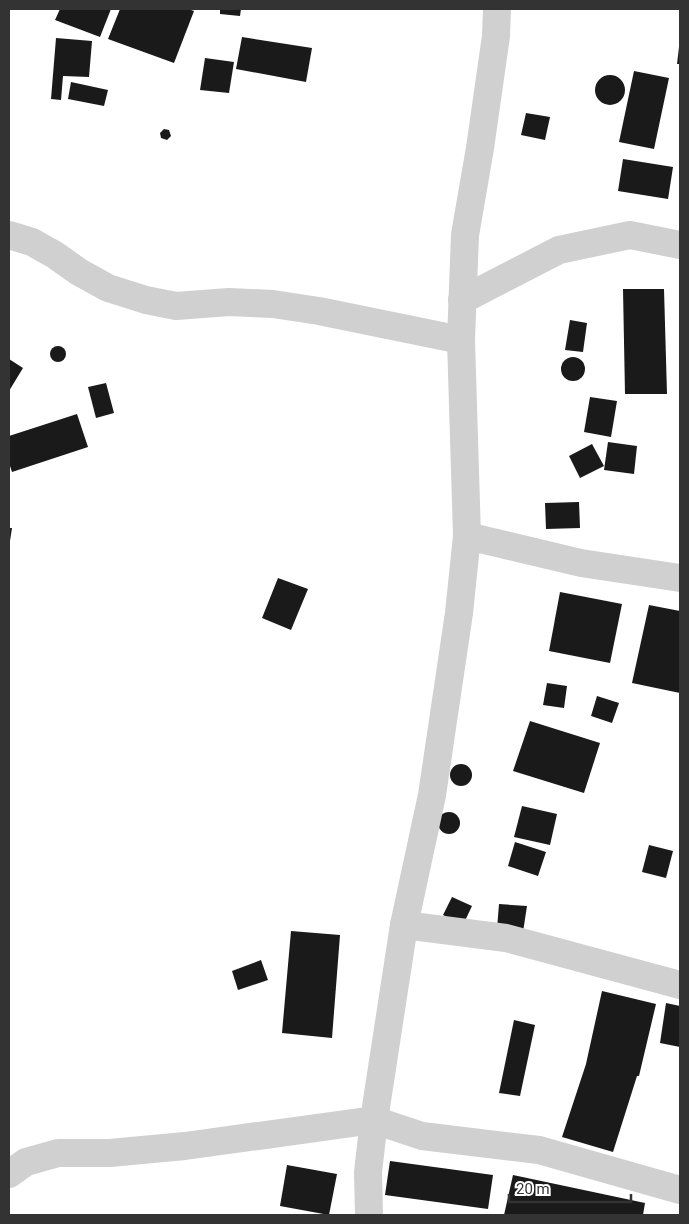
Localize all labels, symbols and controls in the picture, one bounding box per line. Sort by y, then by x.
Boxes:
scale bar [509,1172,632,1204]
text: 20 m [516,1180,550,1198]

